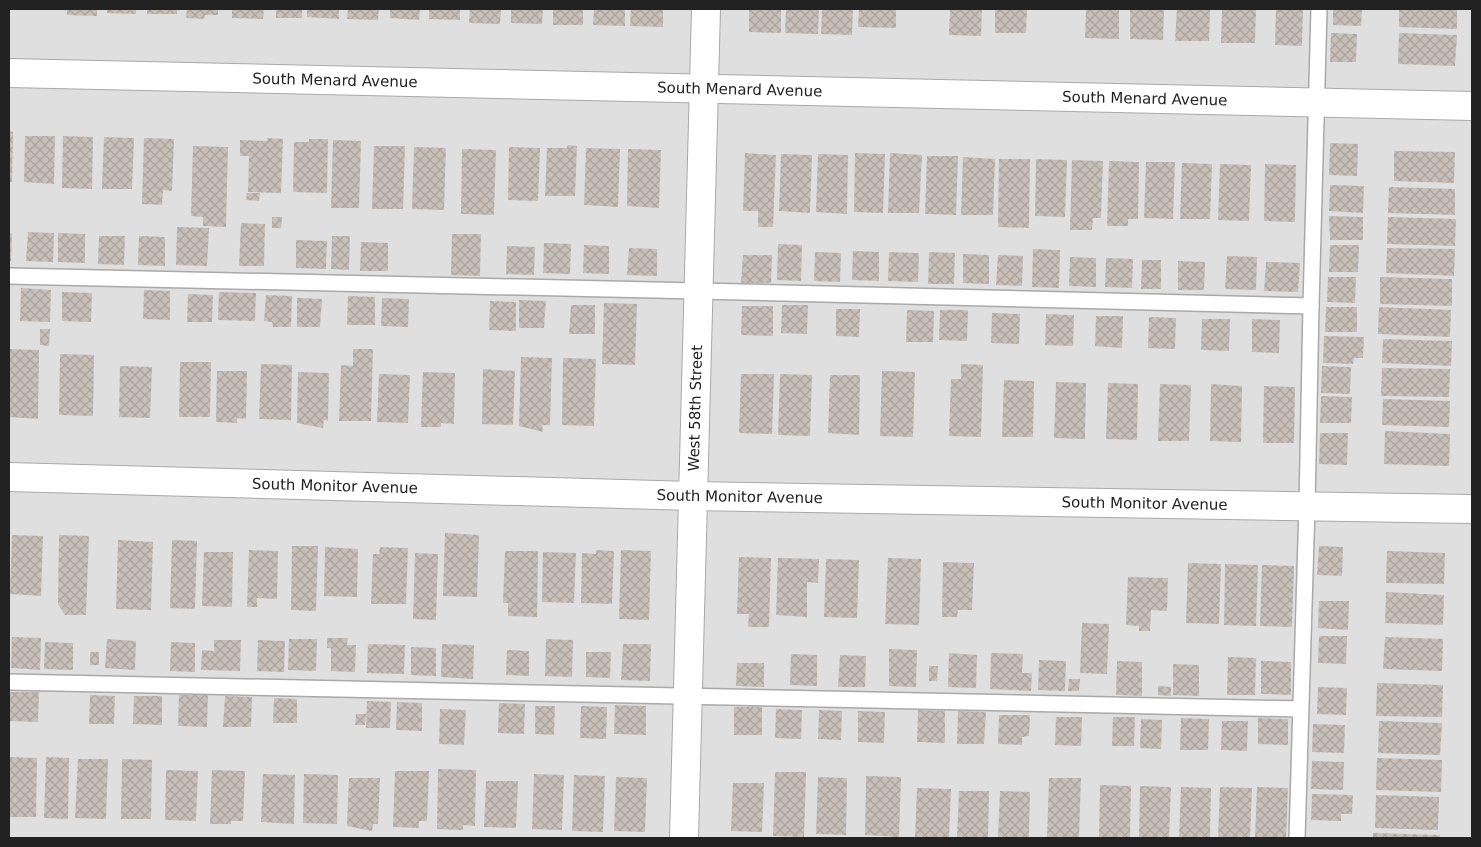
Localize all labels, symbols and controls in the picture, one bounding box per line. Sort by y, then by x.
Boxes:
street label: South Menard Avenue [252,69,418,91]
street label: South Menard Avenue [657,79,823,100]
street label: South Menard Avenue [1062,88,1228,109]
street label: West 58th Street [685,345,706,472]
street label: South Monitor Avenue [252,475,418,497]
street label: South Monitor Avenue [656,486,823,507]
street label: South Monitor Avenue [1062,493,1228,514]

